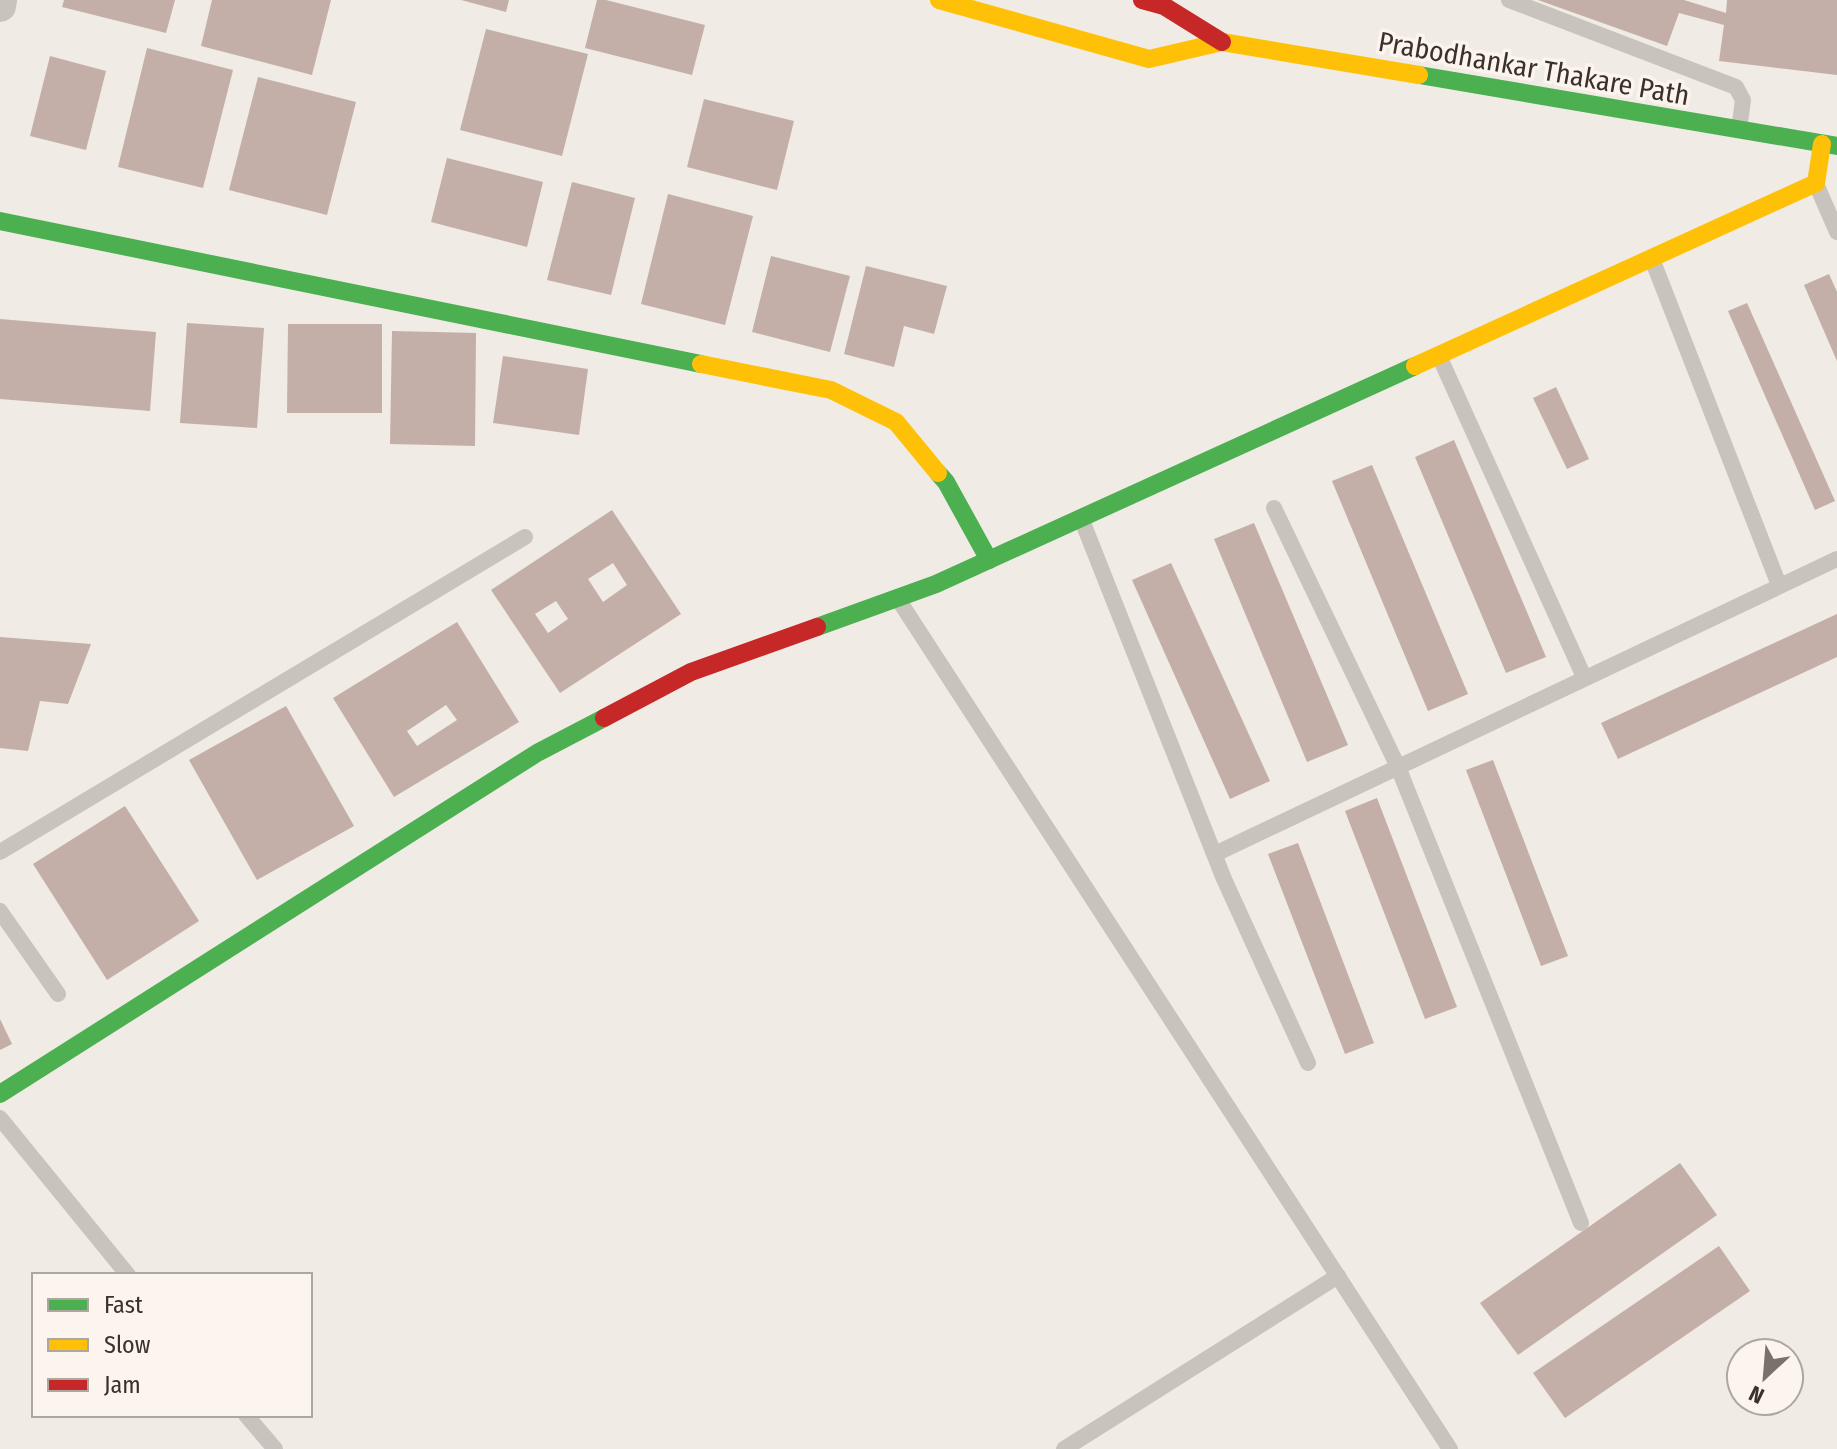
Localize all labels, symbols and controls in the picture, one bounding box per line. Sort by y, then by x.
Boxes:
street label: Prabodhankar Thakare Path [1376,25,1692,112]
legend [32,1273,312,1417]
text: Fast [104,1291,143,1319]
text: Slow [104,1331,151,1359]
north arrow [1725,1337,1805,1417]
text: Jam [104,1371,141,1399]
text: N [1745,1380,1768,1410]

